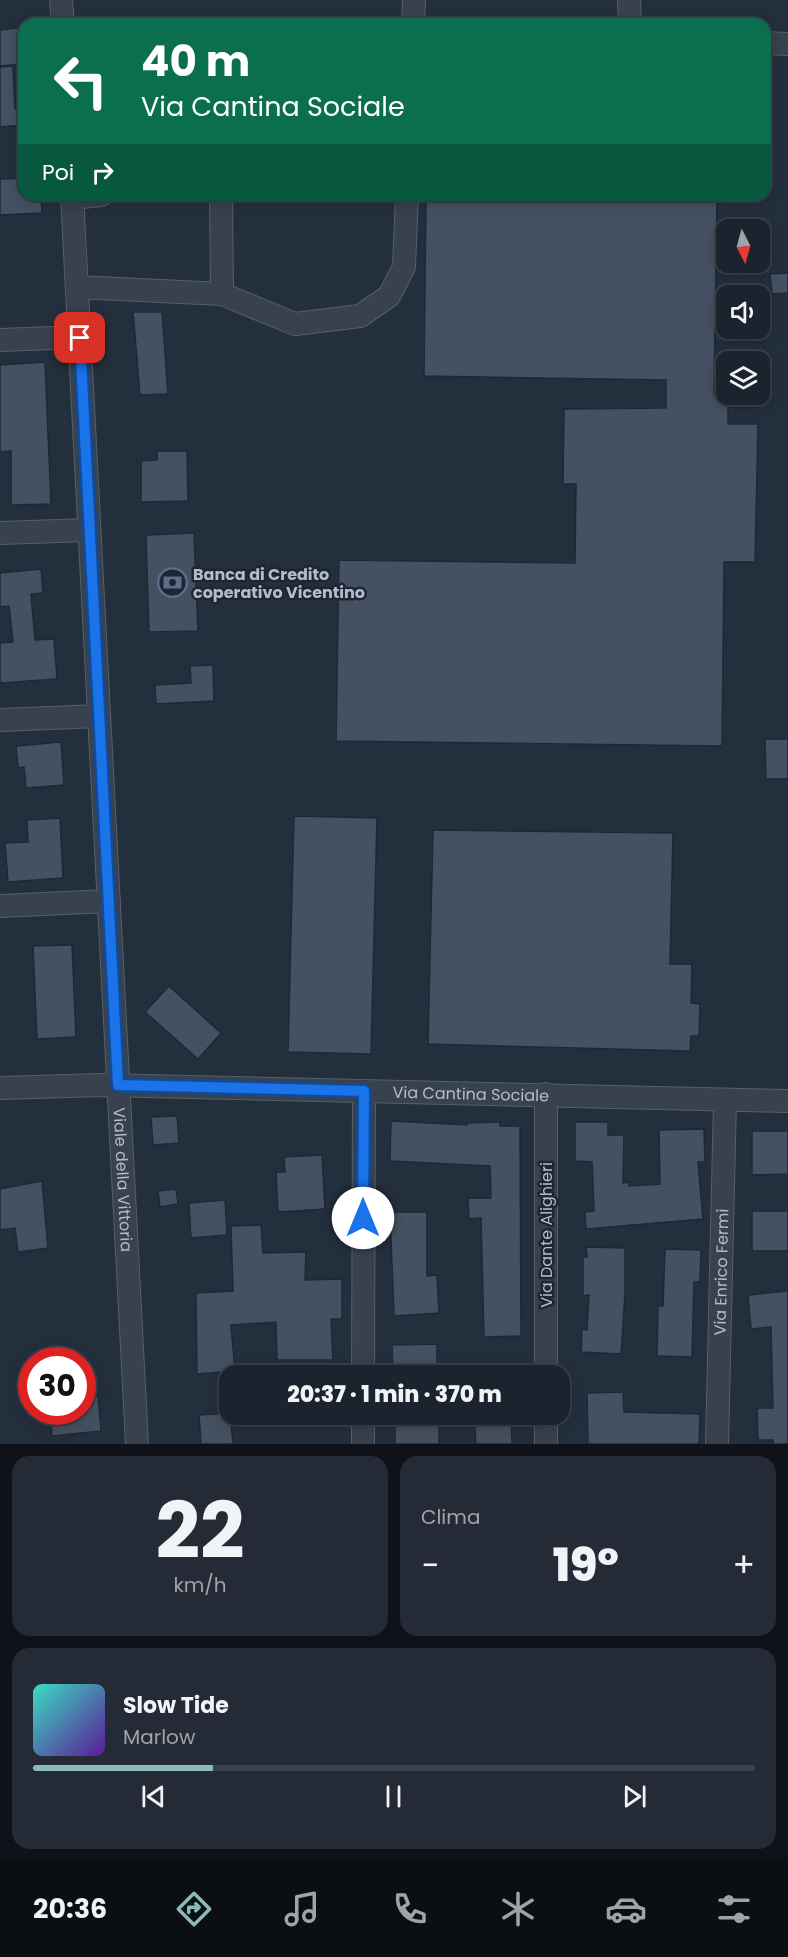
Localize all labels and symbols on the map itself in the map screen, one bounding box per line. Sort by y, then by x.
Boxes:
north arrow [716,219,770,273]
pin [54,312,105,363]
place label: Banca di Credito coperativo Vicentino [193,563,365,604]
bank icon: Banca di Credito coperativo Vicentino [156,567,188,599]
street label: Via Cantina Sociale [392,1080,549,1107]
street label: Viale della Vittoria [108,1107,138,1253]
street label: Via Dante Alighieri [535,1162,558,1308]
position arrow [331,1186,395,1250]
street label: Via Enrico Fermi [708,1208,734,1336]
speed limit sign: 30 [18,1347,96,1425]

